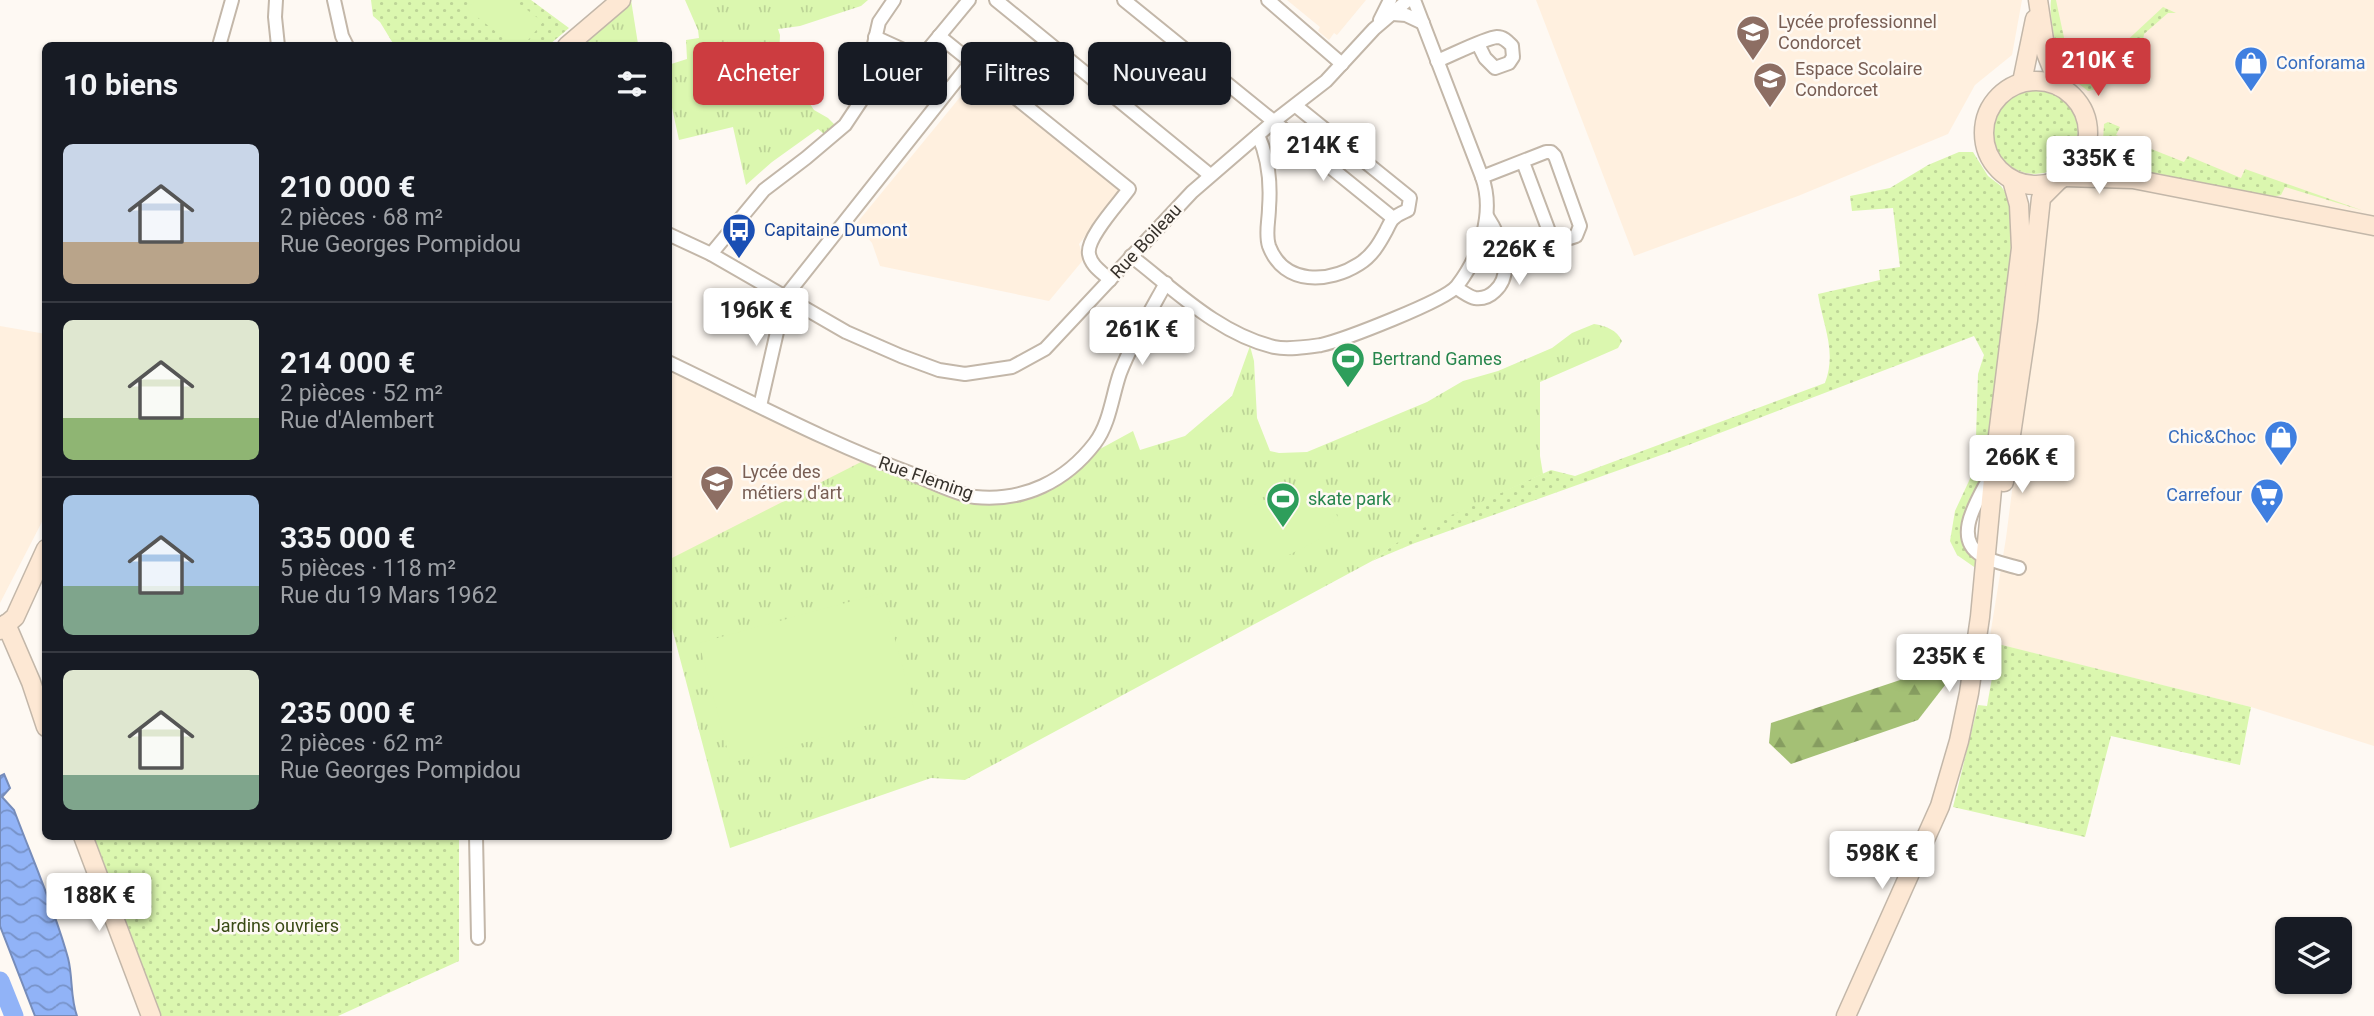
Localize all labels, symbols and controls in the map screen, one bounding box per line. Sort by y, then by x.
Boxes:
place label: Lycée professionnel Condorcet [1778,11,1937,53]
school or university icon: Lycée professionnel Condorcet [1734,13,1772,62]
pin: 210K € [2041,38,2155,98]
chip: Acheter [693,42,824,105]
chip: Louer [838,42,947,105]
chip: Filtres [961,42,1074,105]
chip: Nouveau [1088,42,1231,105]
shop icon: Conforama [2232,44,2270,93]
text: 210K € [2061,47,2135,74]
place label: Conforama [2276,52,2366,73]
place label: Espace Scolaire Condorcet [1795,58,1922,100]
school or university icon: Espace Scolaire Condorcet [1751,60,1789,109]
icon: filters [613,65,651,103]
text: 10 biens [63,67,178,102]
pin: 214K € [1266,124,1380,183]
text: 214K € [1286,132,1360,159]
pin: 335K € [2042,136,2156,196]
text: 335K € [2062,145,2136,172]
text: 210 000 € [280,169,415,204]
icon: home [119,172,203,256]
street label: Rue Boileau [1106,199,1186,282]
text: 2 pièces · 68 m² [280,204,443,231]
bus stop icon: Capitaine Dumont [720,211,758,260]
place label: Capitaine Dumont [764,219,908,240]
pin: 226K € [1462,228,1576,287]
text: Rue Georges Pompidou [280,231,521,258]
text: 226K € [1482,236,1556,263]
pin: 196K € [699,288,813,348]
text: 196K € [719,297,793,324]
pin: 261K € [1085,308,1199,367]
text: 261K € [1105,316,1179,343]
sports icon: Bertrand Games [1329,340,1367,389]
text: 214 000 € [280,345,415,380]
icon: home [119,348,203,432]
place label: Bertrand Games [1372,348,1502,369]
text: 2 pièces · 52 m² [280,380,443,407]
text: Rue d'Alembert [280,407,434,434]
shop icon: Chic&Choc [2262,418,2300,467]
place label: Chic&Choc [2168,426,2256,447]
pin: 266K € [1965,435,2079,495]
text: 266K € [1985,444,2059,471]
street label: Rue Fleming [876,451,976,504]
place label: Lycée des métiers d'art [742,461,842,503]
school or university icon: Lycée des métiers d'art [698,463,736,512]
supermarket icon: Carrefour [2248,476,2286,525]
sports icon: skate park [1264,480,1302,529]
place label: Carrefour [2166,484,2242,505]
place label: skate park [1308,488,1392,509]
text: 335 000 € [280,520,415,555]
icon: home [119,523,203,607]
text: 5 pièces · 118 m² [280,555,456,582]
text: Rue du 19 Mars 1962 [280,582,497,609]
pin: 235K € [1892,634,2006,694]
text: 235K € [1912,643,1986,670]
text: 235 000 € [280,695,415,730]
icon: home [119,698,203,782]
text: 2 pièces · 62 m² [280,730,443,757]
text: Rue Georges Pompidou [280,757,521,784]
pin: 598K € [1825,832,1939,891]
text: 598K € [1845,840,1919,867]
pin: 188K € [42,874,156,933]
text: 188K € [62,882,136,909]
park label: Jardins ouvriers [211,915,339,936]
map controls [2275,917,2352,994]
button: layers [2275,917,2352,994]

